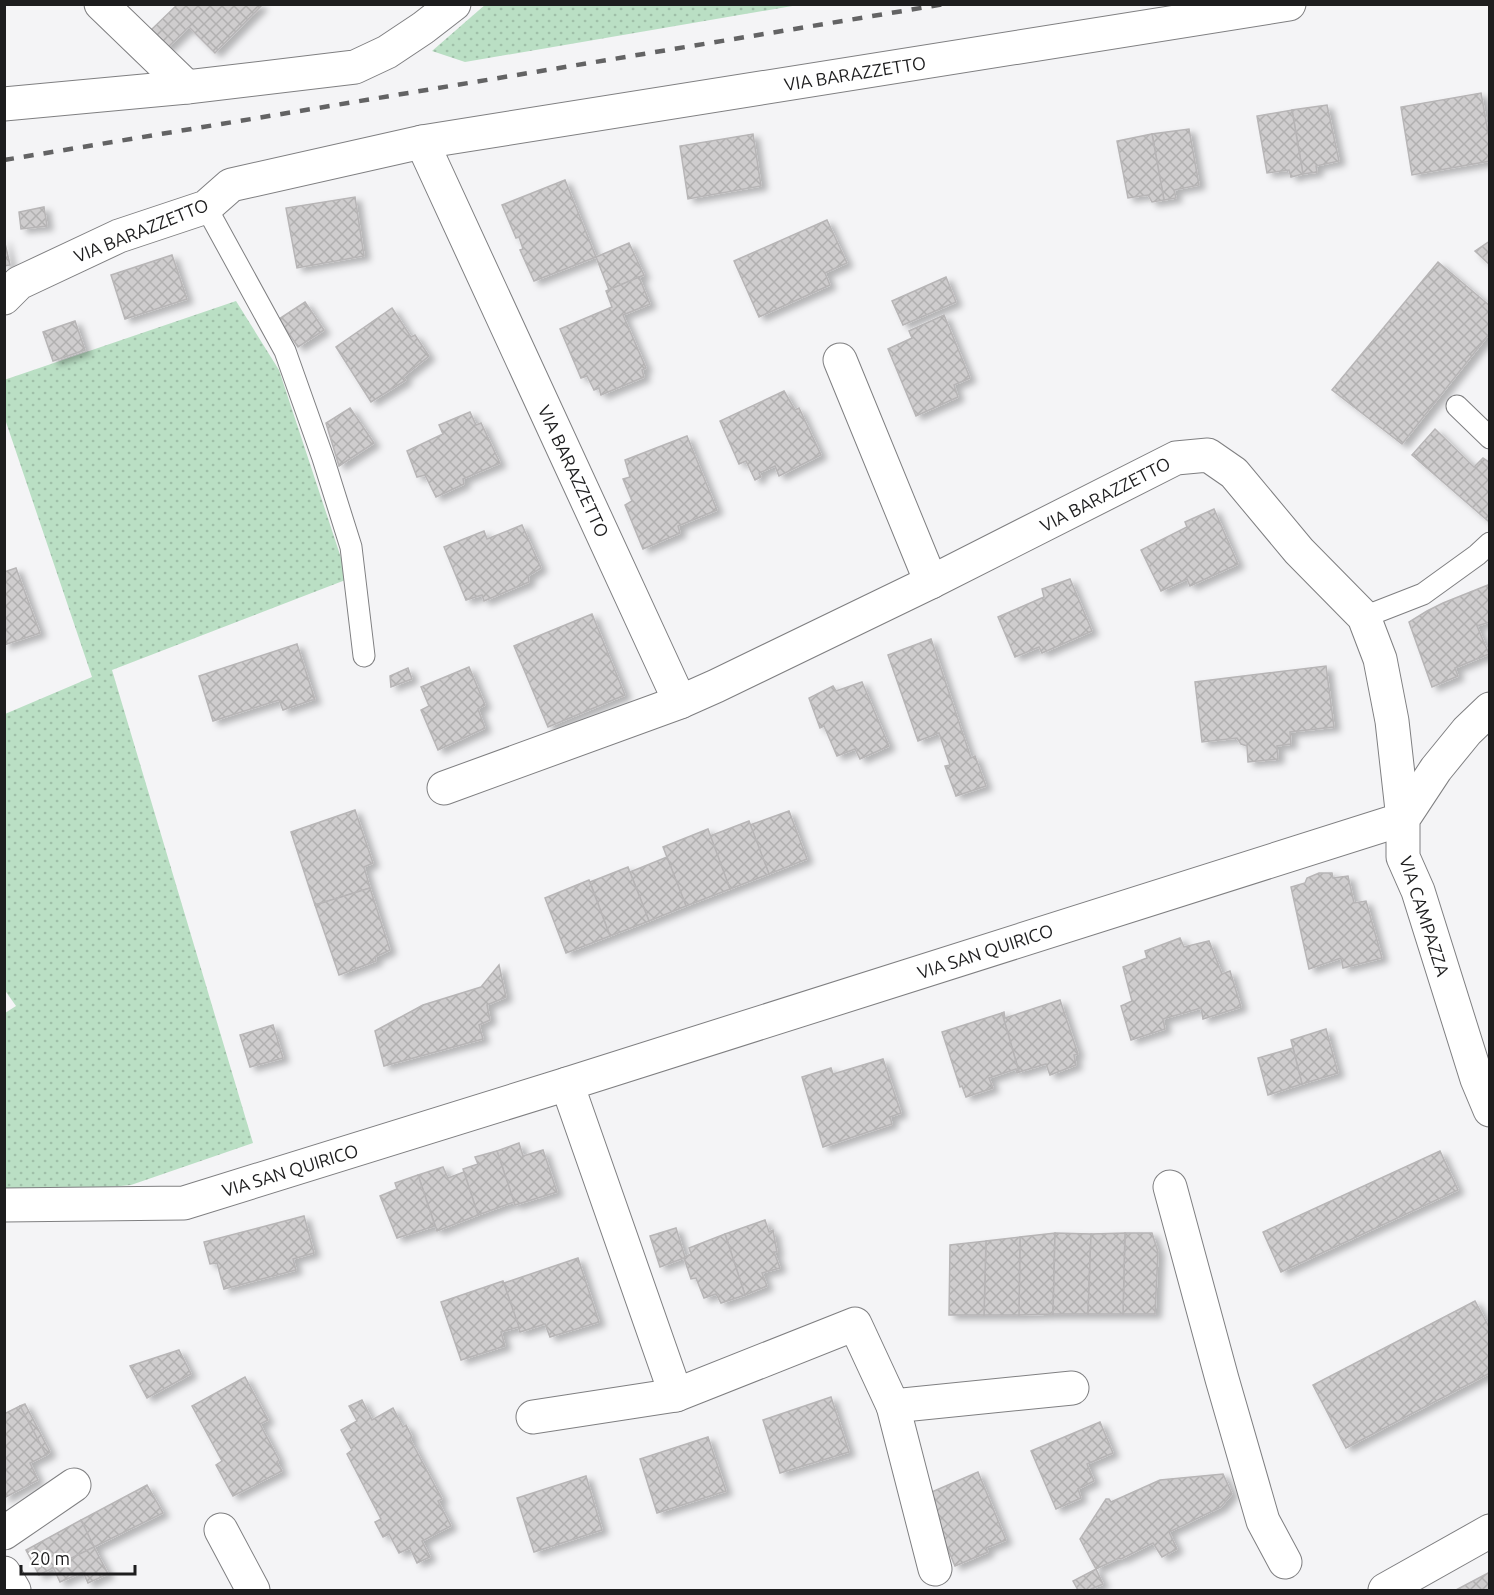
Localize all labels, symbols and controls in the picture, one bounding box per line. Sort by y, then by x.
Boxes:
street label: VIA BARAZZETTO [783,52,927,94]
street label: VIA BARAZZETTO [71,194,211,266]
street label: VIA BARAZZETTO [535,402,613,540]
street label: VIA BARAZZETTO [1037,453,1173,535]
street label: VIA CAMPAZZA [1396,853,1454,979]
street label: VIA SAN QUIRICO [915,920,1056,983]
street label: VIA SAN QUIRICO [219,1140,361,1201]
scale bar [21,1538,135,1576]
text: 20 m [30,1548,70,1568]

